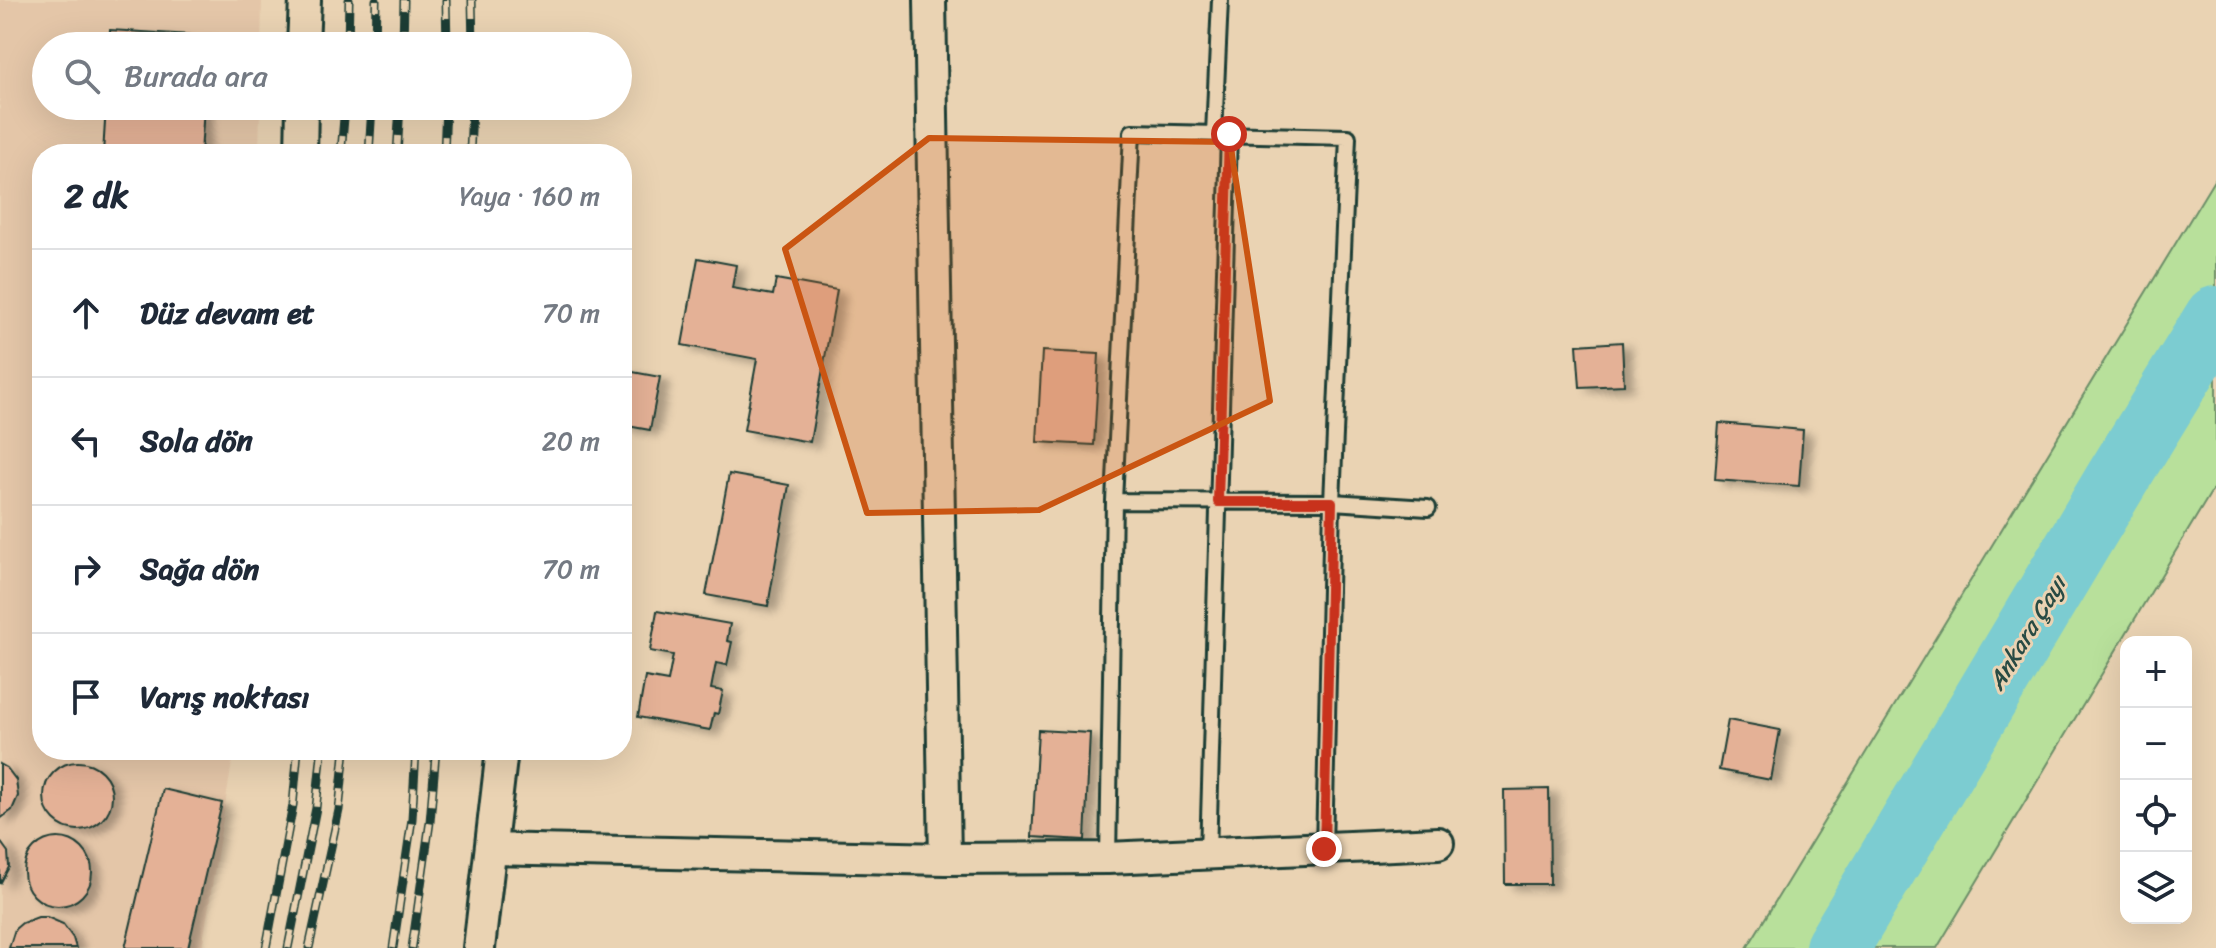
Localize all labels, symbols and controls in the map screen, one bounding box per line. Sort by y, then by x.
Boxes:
search box [32,32,632,120]
text: Burada ara [124,49,267,103]
icon: search [60,54,104,98]
route start [1211,116,1247,152]
text: 2 dk [64,166,128,226]
text: Yaya · 160 m [459,173,600,219]
text: Düz devam et [140,286,315,340]
text: 70 m [542,290,600,336]
icon: ahead [64,291,108,335]
text: Sola dön [140,414,253,468]
text: 20 m [542,418,600,464]
icon: left [64,419,108,463]
text: Sağa dön [140,542,259,596]
text: 70 m [542,546,600,592]
icon: right [64,547,108,591]
water label: Ankara Çayı [1976,565,2079,699]
map controls [2120,636,2192,924]
button: + [2120,636,2192,708]
text: Varış noktası [140,670,310,724]
icon: arrive [64,675,108,719]
button: − [2120,708,2192,780]
button: locate [2120,780,2192,852]
route end [1306,831,1342,867]
button: layers [2120,852,2192,924]

